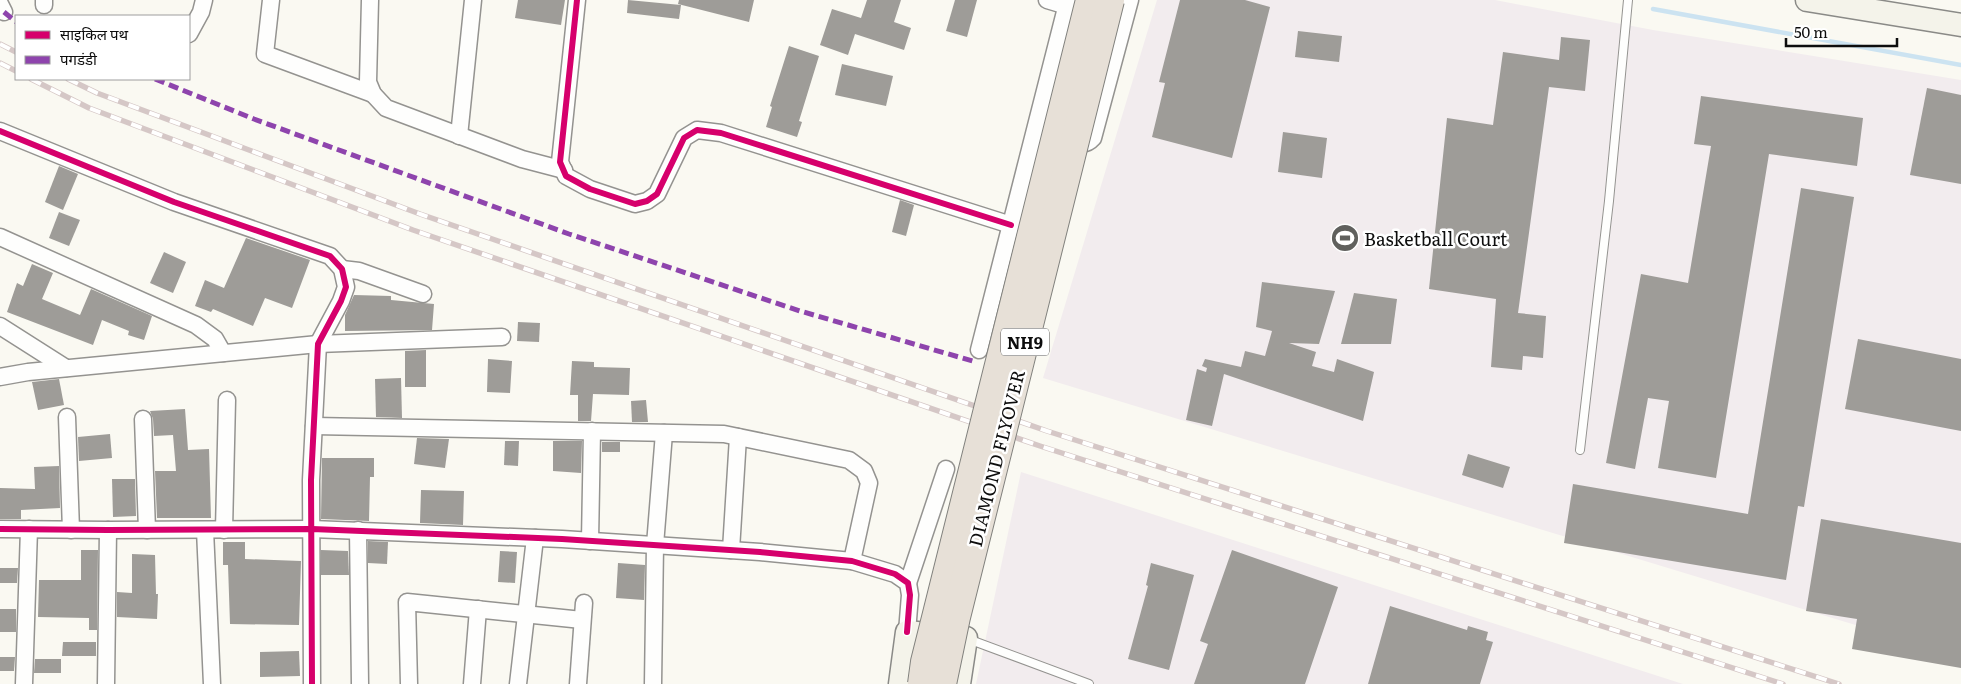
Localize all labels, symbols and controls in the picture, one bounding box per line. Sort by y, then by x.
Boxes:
legend [15,15,190,80]
scale bar [1786,15,1897,47]
text: 50 m [1794,20,1828,43]
text: साइकिल पथ [60,22,128,45]
text: पगडंडी [60,47,98,70]
sports icon: Basketball Court [1330,223,1360,253]
place label: Basketball Court [1364,225,1508,252]
road number: NH9 [1001,328,1049,356]
street label: DIAMOND FLYOVER [961,367,1031,549]

